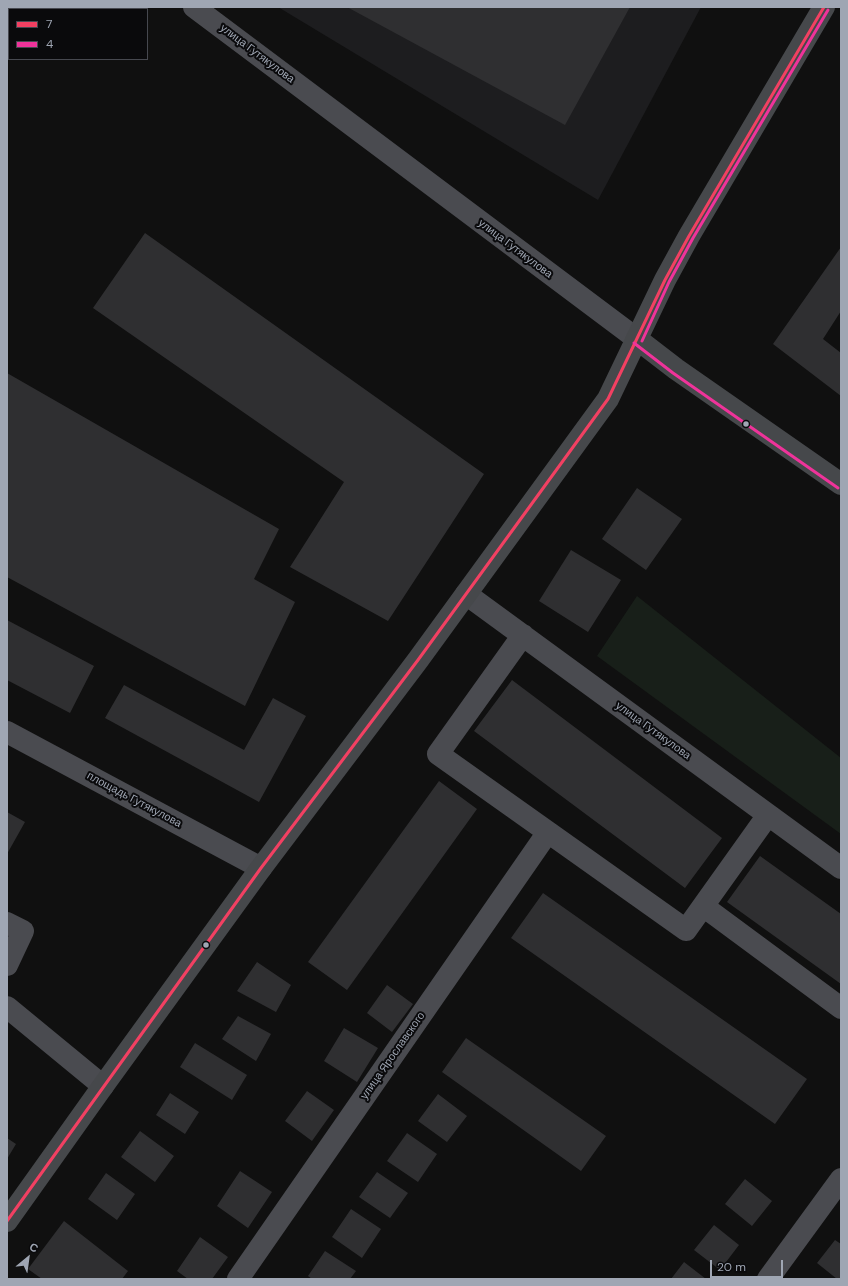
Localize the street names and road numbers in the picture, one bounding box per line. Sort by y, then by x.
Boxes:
street label: улица Гутякулова [217,22,297,86]
street label: улица Гутякулова [475,217,555,281]
street label: улица Гутякулова [613,699,693,763]
street label: площадь Гутякулова [84,769,184,831]
street label: улица Ярославского [358,1010,428,1102]

